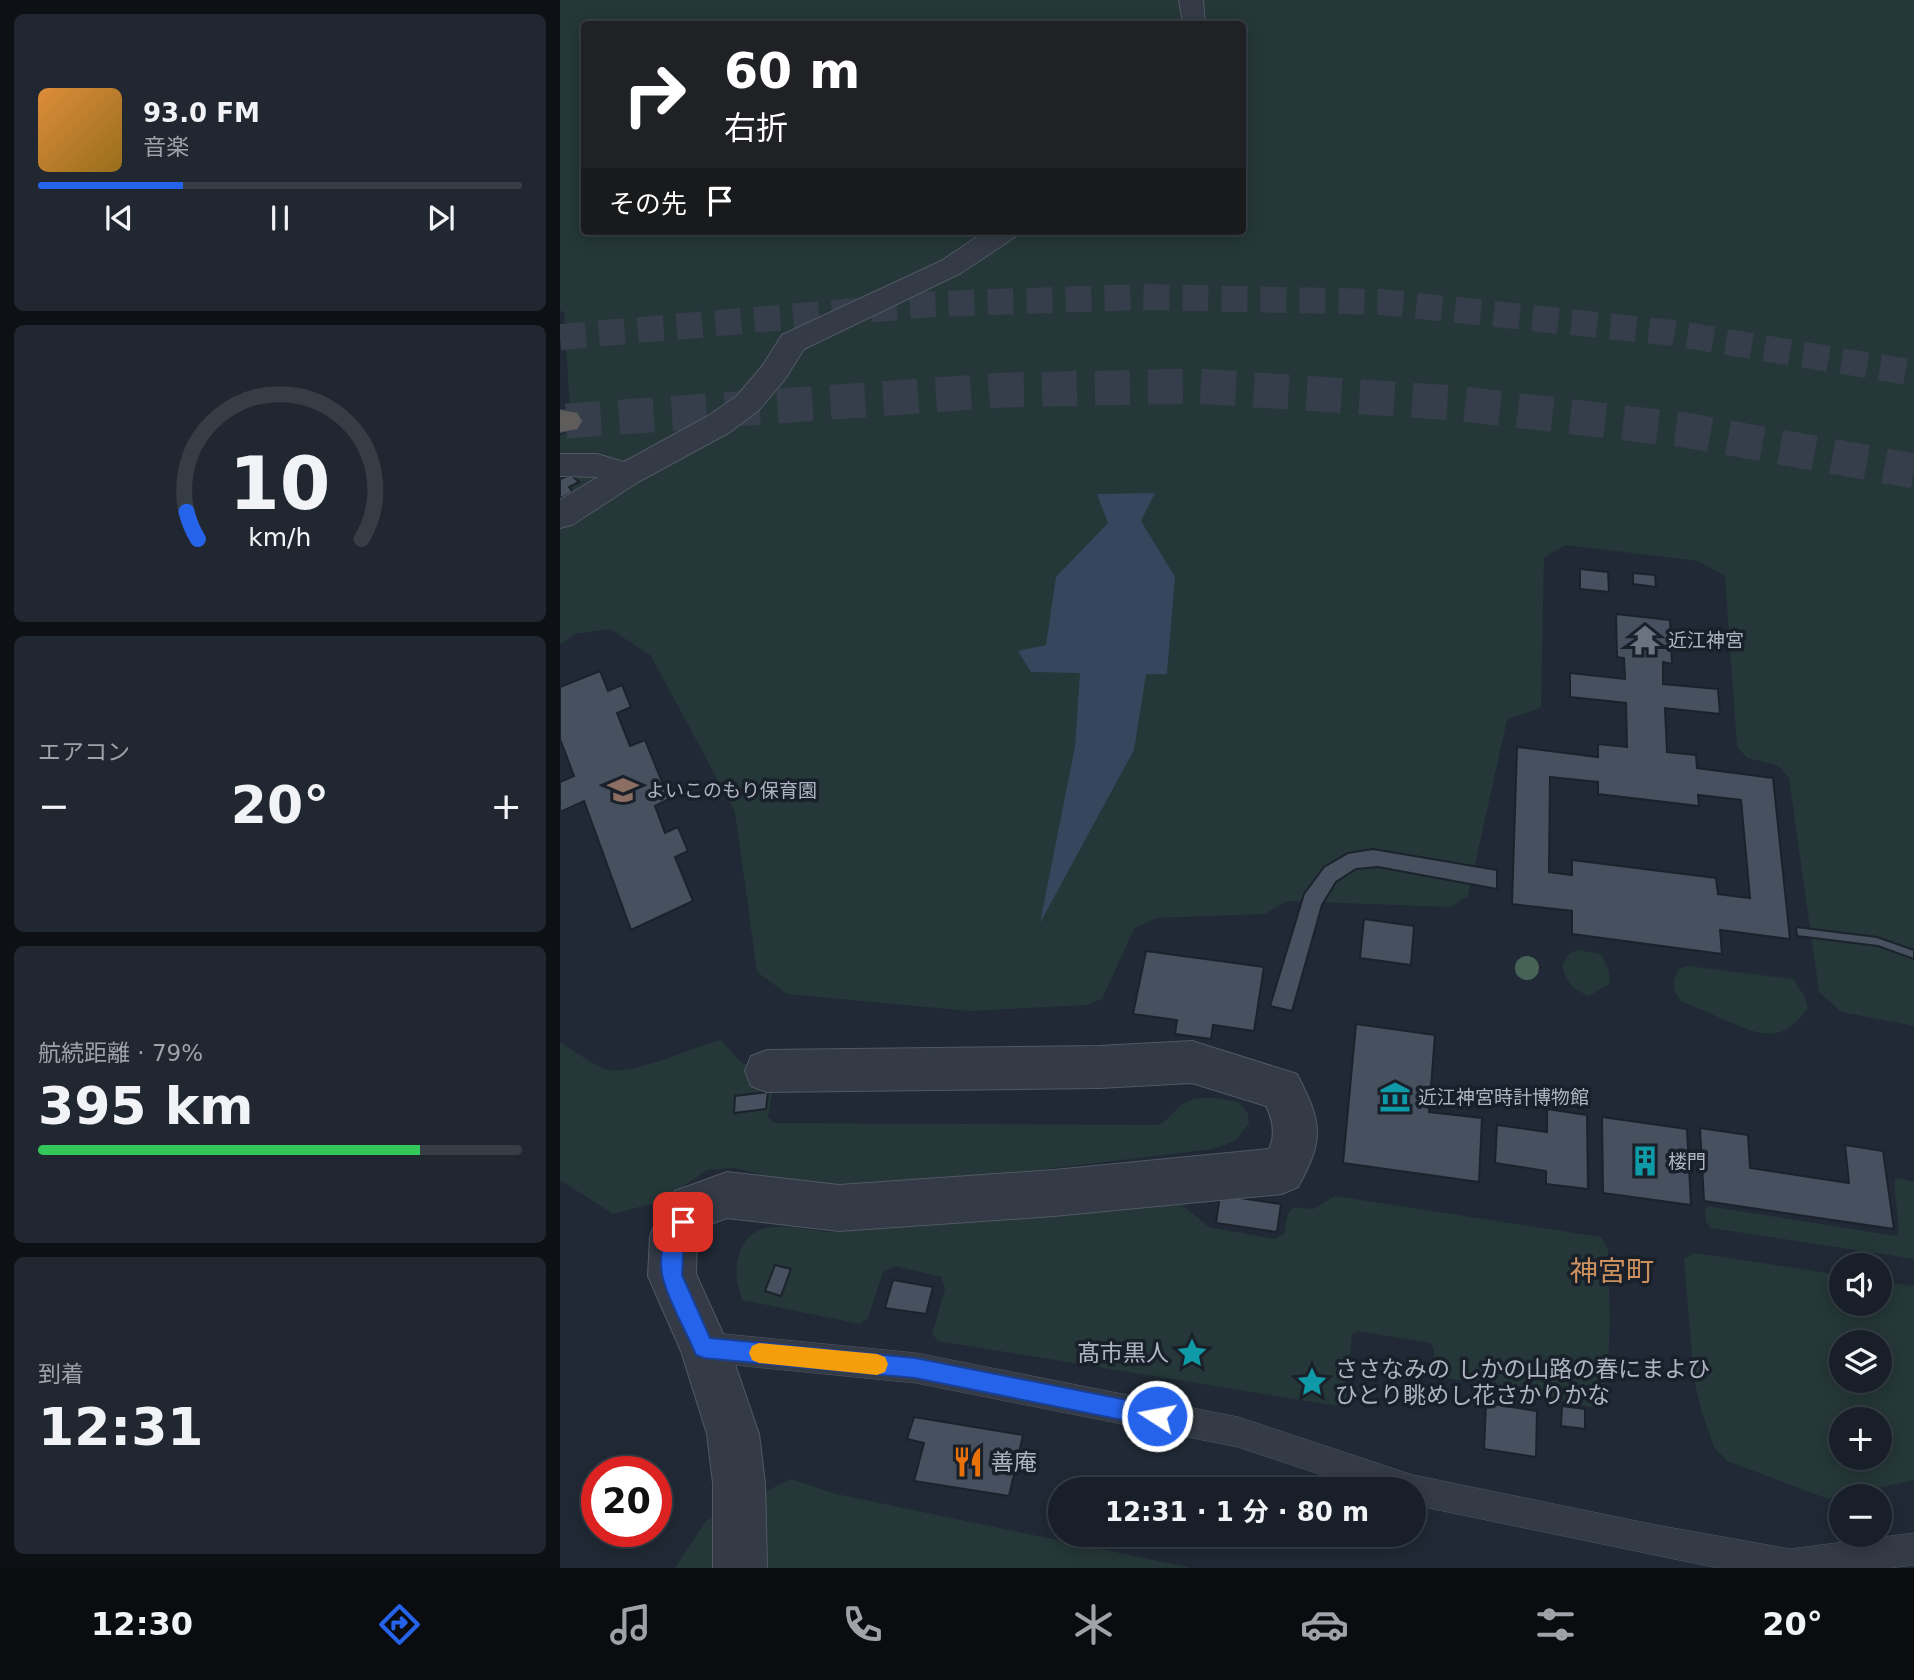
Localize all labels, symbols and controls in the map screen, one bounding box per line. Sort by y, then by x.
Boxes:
text: 60 m [724,43,860,100]
icon: right [609,49,700,140]
text: 93.0 FM [143,98,260,128]
text: 右折 [724,109,788,147]
text: 音楽 [143,134,189,160]
icon: arrive [701,182,739,220]
text: その先 [609,189,687,219]
icon: previous [100,199,138,237]
icon: pause [261,199,299,237]
icon: next [422,199,460,237]
text: 10 [229,442,331,527]
text: km/h [248,523,312,552]
temple icon: 近江神宮 [1628,623,1662,657]
place label: 近江神宮 [1668,629,1744,651]
text: エアコン [38,739,130,765]
school or university icon: よいこのもり保育園 [606,773,640,807]
text: 20° [231,775,329,835]
place label: よいこのもり保育園 [646,779,817,801]
text: − [38,784,70,828]
text: + [490,784,522,828]
text: 航続距離 · 79% [38,1040,203,1066]
text: 395 km [38,1076,253,1136]
museum icon: 近江神宮時計博物館 [1378,1080,1412,1114]
place label: 近江神宮時計博物館 [1418,1086,1589,1108]
building icon: 楼門 [1628,1144,1662,1178]
place label: 楼門 [1668,1150,1706,1172]
pin [653,1192,713,1252]
icon: arrive [664,1203,702,1241]
map controls [1829,1253,1892,1547]
button: sound [1829,1253,1892,1316]
district label: 神宮町 [1570,1255,1654,1288]
button: layers [1829,1330,1892,1393]
place icon: 髙市黒人 [1175,1336,1209,1370]
place label: 髙市黒人 [1077,1340,1169,1366]
place label: ささなみの しかの山路の春にまよひ ひとり眺めし花さかりかな [1335,1356,1710,1408]
text: 到着 [38,1361,84,1387]
place icon: ささなみの しかの山路の春にまよひ ひとり眺めし花さかりかな [1295,1365,1329,1399]
position arrow [1120,1379,1194,1453]
text: 12:31 [38,1397,204,1457]
button: + [1829,1407,1892,1470]
restaurant icon: 善庵 [951,1445,985,1479]
place label: 善庵 [991,1449,1037,1475]
speed limit sign: 20 [581,1456,672,1547]
button: − [1829,1484,1892,1547]
text: 12:31 · 1 分 · 80 m [1105,1497,1369,1527]
icon: directions [375,1600,424,1649]
icon: music [606,1600,655,1649]
icon: phone [838,1600,887,1649]
icon: climate [1069,1600,1118,1649]
icon: car [1300,1600,1349,1649]
icon: filters [1531,1600,1580,1649]
text: 12:30 [91,1605,193,1643]
text: 20° [1762,1605,1823,1643]

